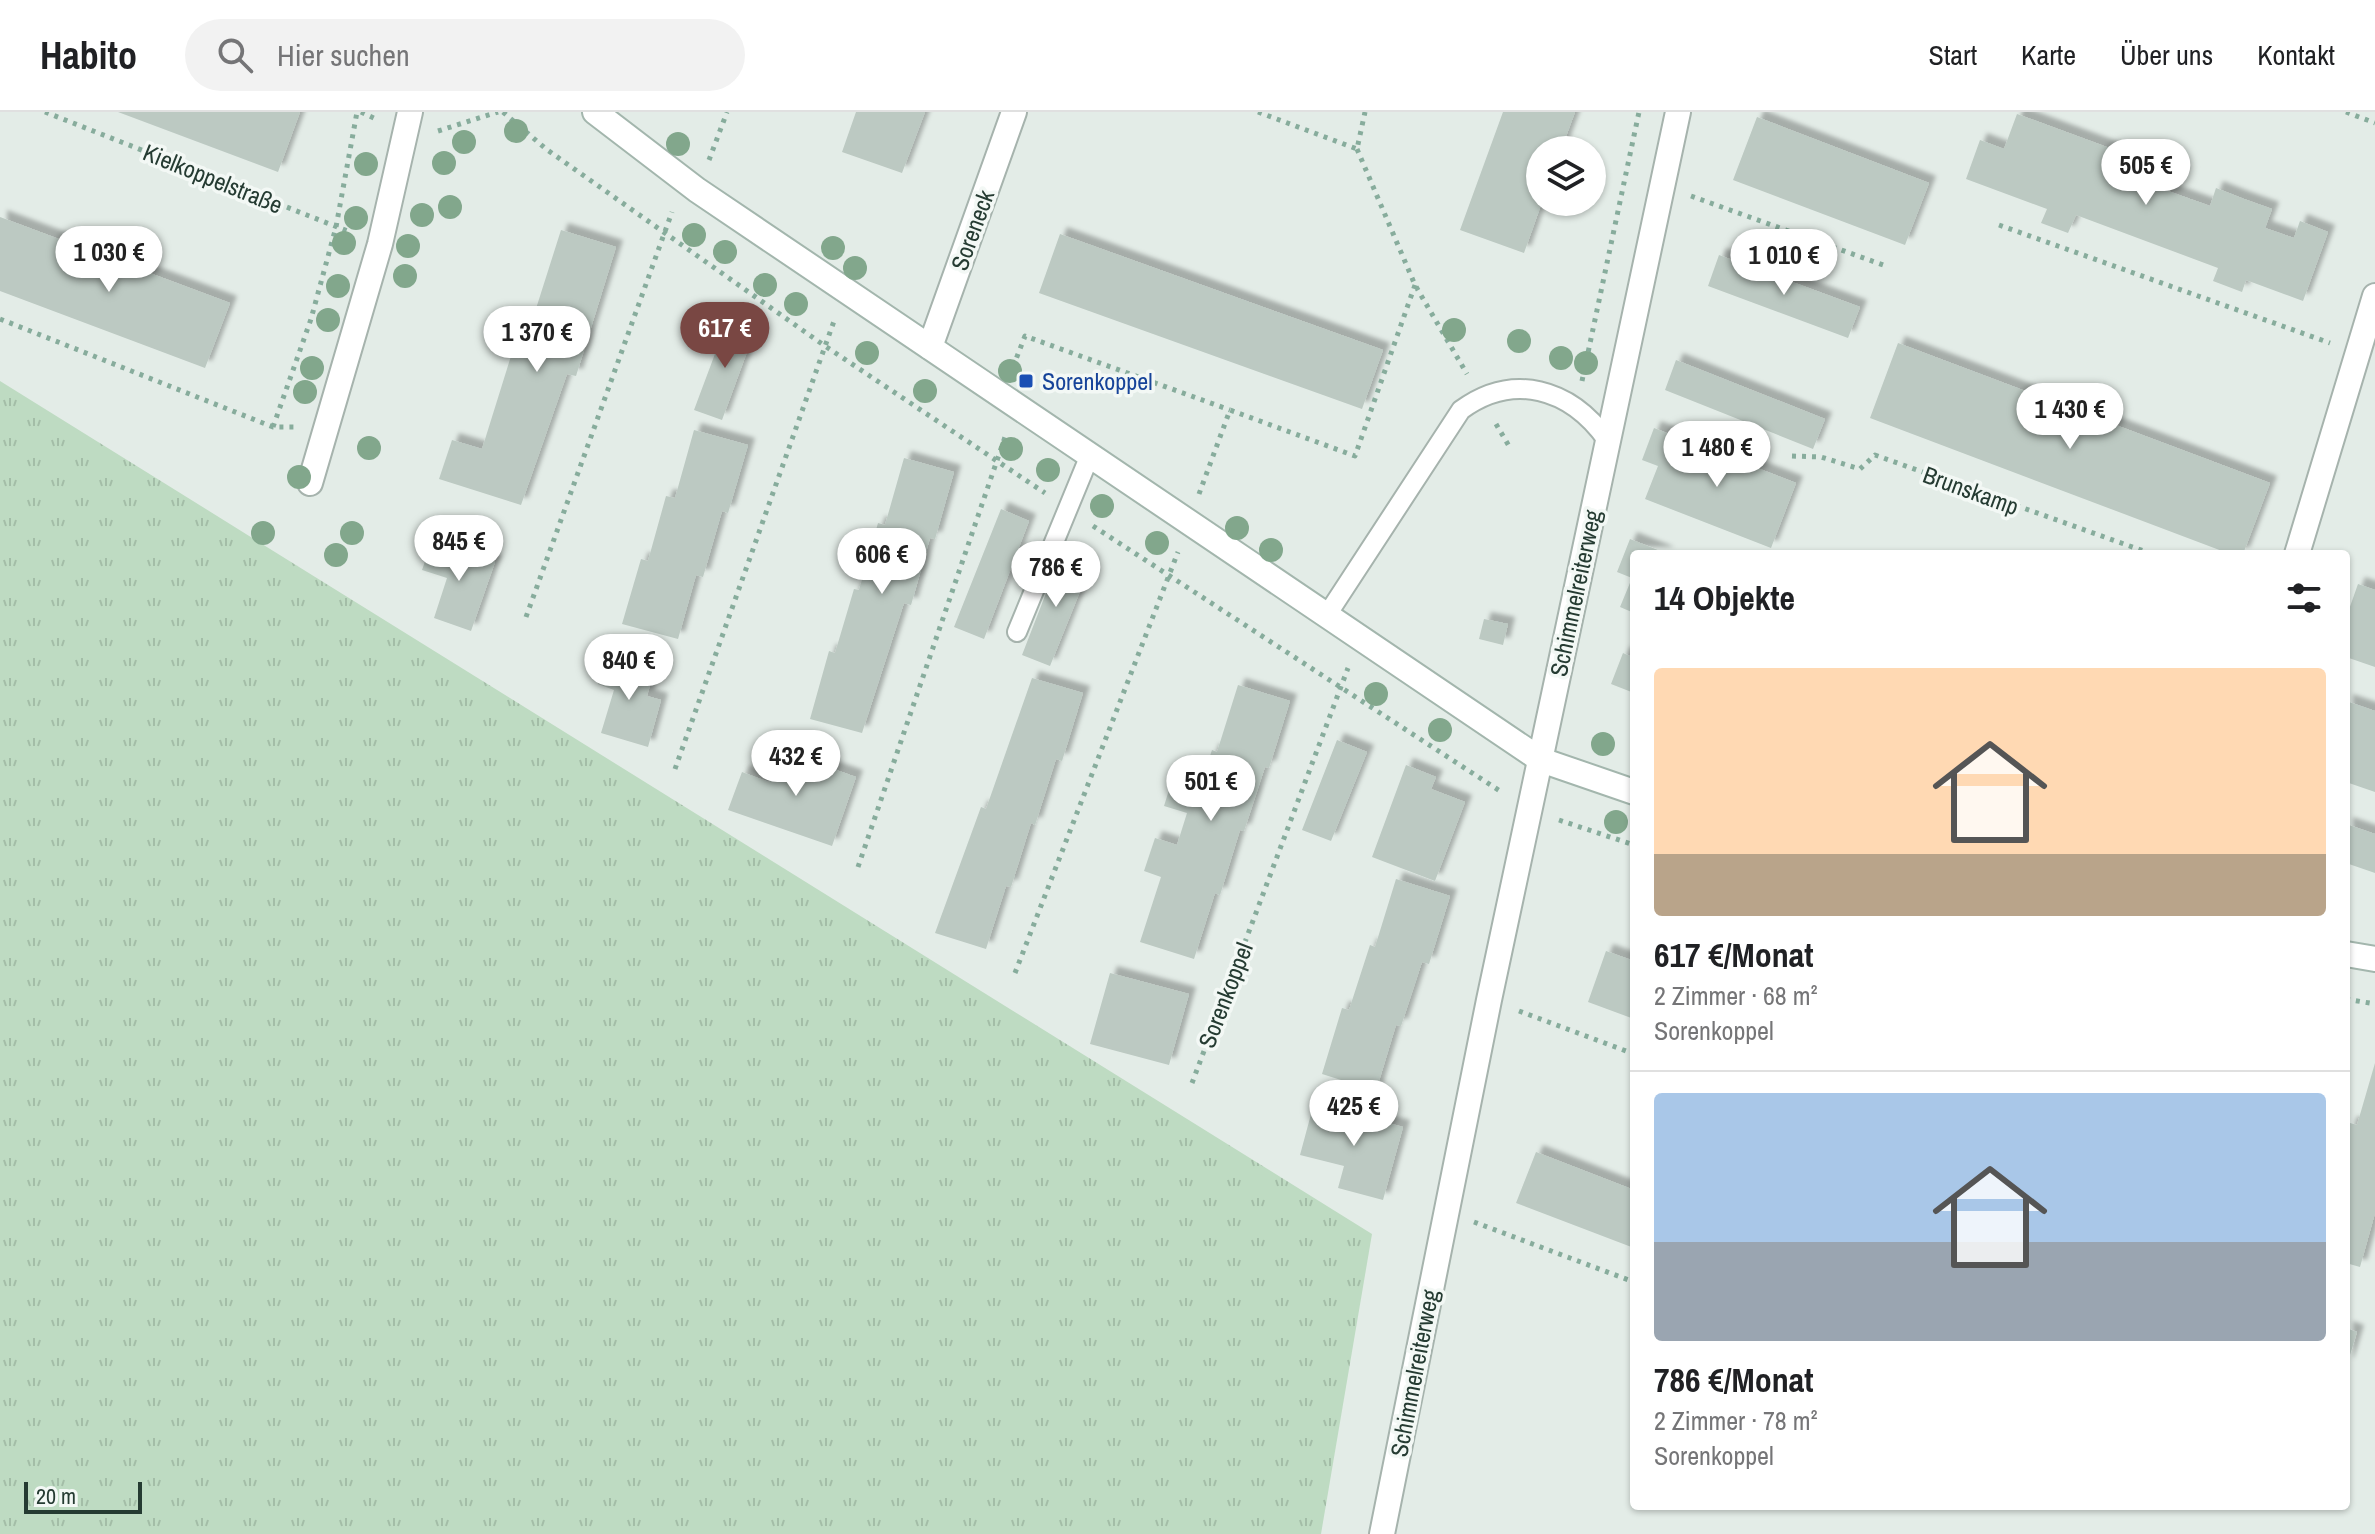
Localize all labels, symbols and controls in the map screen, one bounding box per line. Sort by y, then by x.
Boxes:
search box [185,19,745,91]
text: Habito [40,30,137,81]
icon: search [213,33,257,77]
text: Hier suchen [277,35,410,75]
text: Start [1929,36,1977,74]
text: Karte [2021,36,2076,74]
text: Über uns [2120,36,2213,74]
text: Kontakt [2257,36,2335,74]
street label: Kielkoppelstraße [139,136,287,220]
map controls [1526,136,1606,216]
button: layers [1526,136,1606,216]
pin: 505 € [2090,139,2202,207]
text: 505 € [2119,147,2173,182]
street label: Soreneck [943,185,1001,275]
pin: 1 030 € [35,226,183,294]
pin: 1 010 € [1710,229,1858,297]
text: 1 030 € [73,234,145,269]
text: 1 010 € [1748,237,1820,272]
pin: 617 € [669,302,781,370]
pin: 1 370 € [463,306,611,374]
text: 617 € [698,310,752,345]
text: 1 370 € [501,314,573,349]
place label: Sorenkoppel [1042,365,1153,397]
marker: Sorenkoppel [1017,372,1035,390]
pin: 1 430 € [1996,383,2144,451]
text: 1 430 € [2034,391,2106,426]
pin: 1 480 € [1643,421,1791,489]
text: 1 480 € [1681,429,1753,464]
street label: Brunskamp [1919,458,2023,522]
street label: Schimmelreiterweg [1542,507,1608,679]
pin: 845 € [403,515,515,583]
text: 845 € [432,523,486,558]
pin: 606 € [826,528,938,596]
text: 606 € [855,536,909,571]
pin: 786 € [1000,541,1112,609]
text: 786 € [1029,549,1083,584]
text: 14 Objekte [1654,575,1795,621]
icon: filters [2282,576,2326,620]
pin: 840 € [573,634,685,702]
text: 840 € [602,642,656,677]
icon: home [1918,720,2062,864]
pin: 432 € [740,730,852,798]
text: 432 € [769,738,823,773]
pin: 501 € [1155,755,1267,823]
text: 501 € [1184,763,1238,798]
text: 617 €/Monat [1654,932,1814,978]
street label: Sorenkoppel [1190,938,1260,1052]
text: 2 Zimmer · 68 m² [1654,978,1818,1013]
text: Sorenkoppel [1654,1013,1774,1048]
pin: 425 € [1298,1080,1410,1148]
text: 425 € [1327,1088,1381,1123]
icon: home [1918,1145,2062,1289]
street label: Schimmelreiterweg [1382,1287,1446,1459]
text: 786 €/Monat [1654,1357,1814,1403]
text: 2 Zimmer · 78 m² [1654,1403,1818,1438]
text: Sorenkoppel [1654,1438,1774,1473]
scale bar [24,1478,142,1514]
text: 20 m [36,1481,76,1511]

